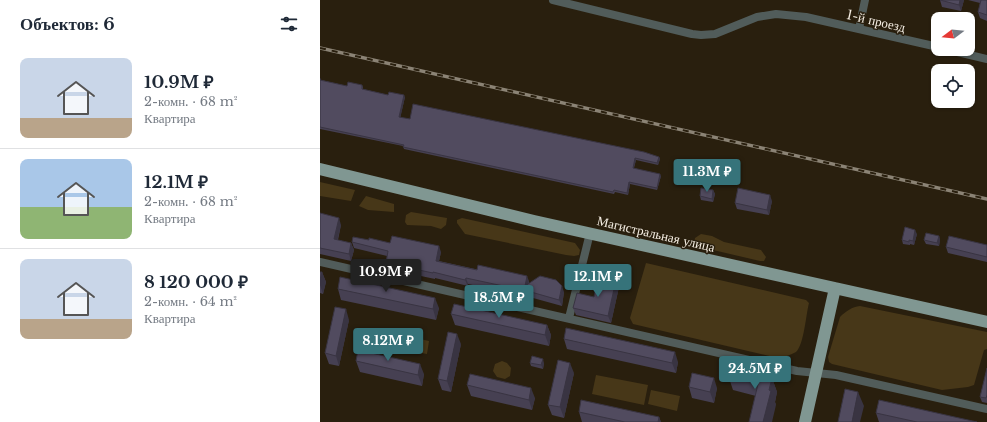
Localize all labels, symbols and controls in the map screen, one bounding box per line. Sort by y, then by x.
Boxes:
street label: 1-й проезд [845,6,908,36]
north arrow [931,12,975,56]
map controls [931,12,975,108]
icon: filters [278,13,300,35]
text: Объектов: 6 [20,14,115,35]
button: locate [931,64,975,108]
text: 10.9M ₽ [144,72,214,93]
icon: home [52,74,100,122]
text: 2-комн. · 68 m² [144,93,237,110]
text: Квартира [144,110,196,127]
pin: 11.3M ₽ [670,159,744,193]
text: 11.3M ₽ [683,163,731,180]
text: 12.1M ₽ [144,172,208,193]
icon: home [52,175,100,223]
text: 2-комн. · 68 m² [144,193,237,210]
text: Квартира [144,210,196,227]
street label: Магистральная улица [595,212,717,256]
pin: 10.9M ₽ [349,259,423,293]
text: 10.9M ₽ [359,263,413,280]
pin: 12.1M ₽ [561,264,635,298]
text: 12.1M ₽ [573,268,623,285]
text: 8 120 000 ₽ [144,272,248,293]
icon: home [52,275,100,323]
pin: 18.5M ₽ [462,285,536,319]
text: 18.5M ₽ [474,289,524,306]
text: 2-комн. · 64 m² [144,293,237,310]
text: Квартира [144,310,196,327]
pin: 8.12M ₽ [351,328,425,362]
text: 8.12M ₽ [362,332,414,349]
pin: 24.5M ₽ [718,356,792,390]
text: 24.5M ₽ [728,360,782,377]

